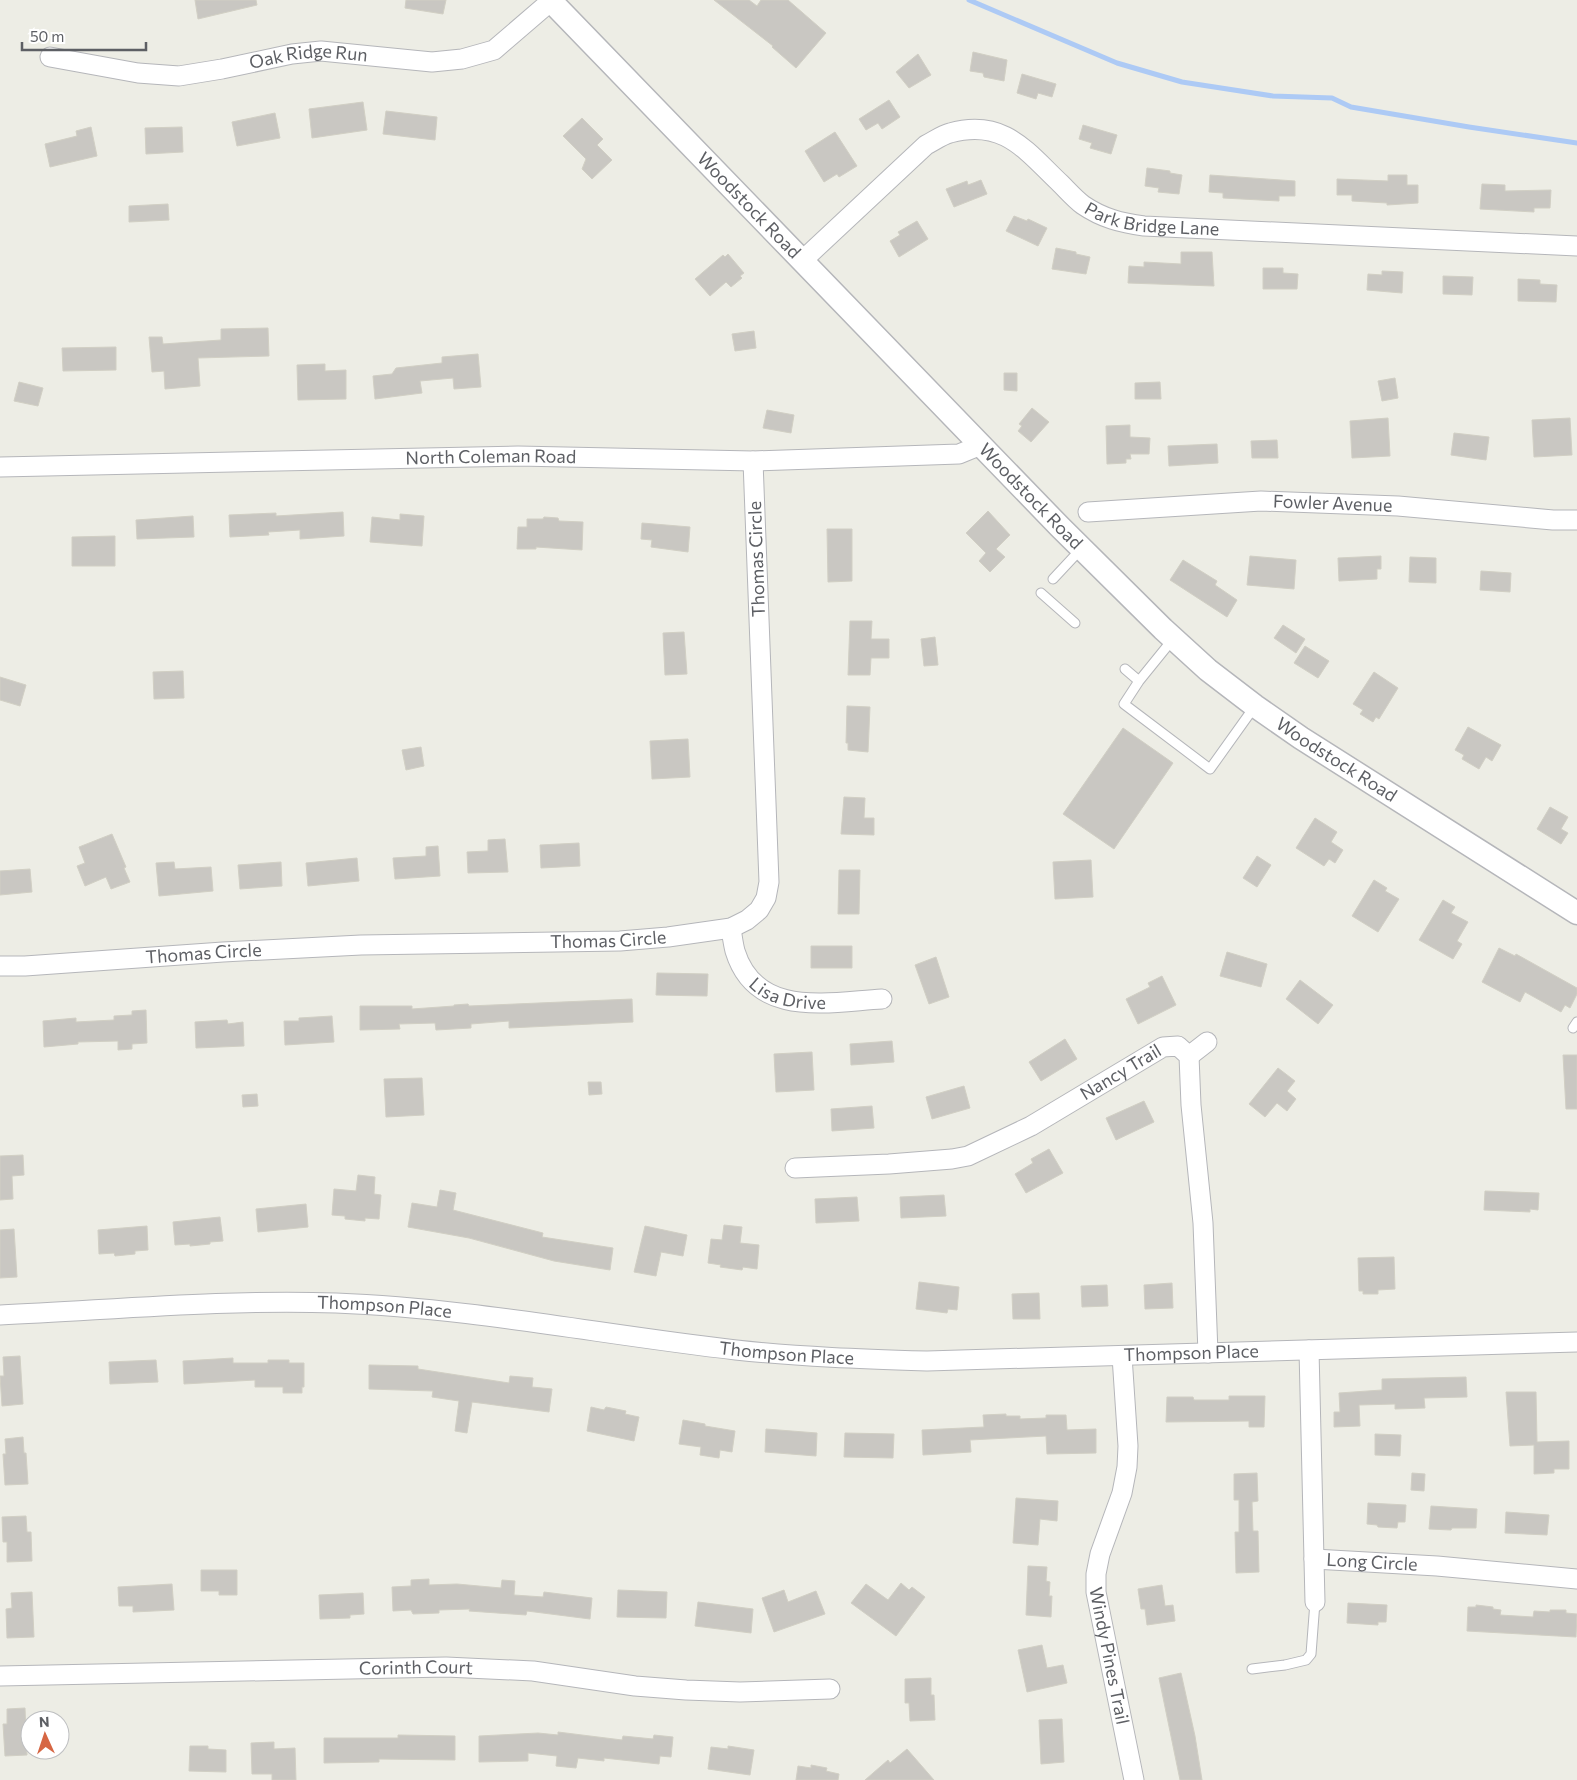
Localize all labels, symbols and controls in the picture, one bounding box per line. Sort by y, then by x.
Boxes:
scale bar [22,20,146,52]
text: 50 m [30,27,64,45]
street label: Oak Ridge Run [247,39,369,73]
street label: Woodstock Road [693,147,806,263]
street label: Park Bridge Lane [1081,197,1220,239]
street label: Woodstock Road [975,438,1088,553]
street label: North Coleman Road [405,444,577,468]
street label: Fowler Avenue [1272,489,1393,516]
street label: Thomas Circle [743,501,769,617]
street label: Woodstock Road [1272,712,1401,806]
street label: Thomas Circle [550,925,667,952]
street label: Thomas Circle [145,938,262,967]
street label: Lisa Drive [745,972,826,1013]
street label: Nancy Trail [1076,1039,1165,1104]
street label: Thompson Place [317,1290,453,1322]
street label: Thompson Place [718,1336,855,1368]
street label: Thompson Place [1123,1339,1259,1365]
street label: Long Circle [1326,1548,1418,1575]
street label: Windy Pines Trail [1085,1585,1134,1726]
street label: Corinth Court [359,1655,474,1679]
north arrow [20,1710,70,1760]
text: N [39,1713,50,1730]

